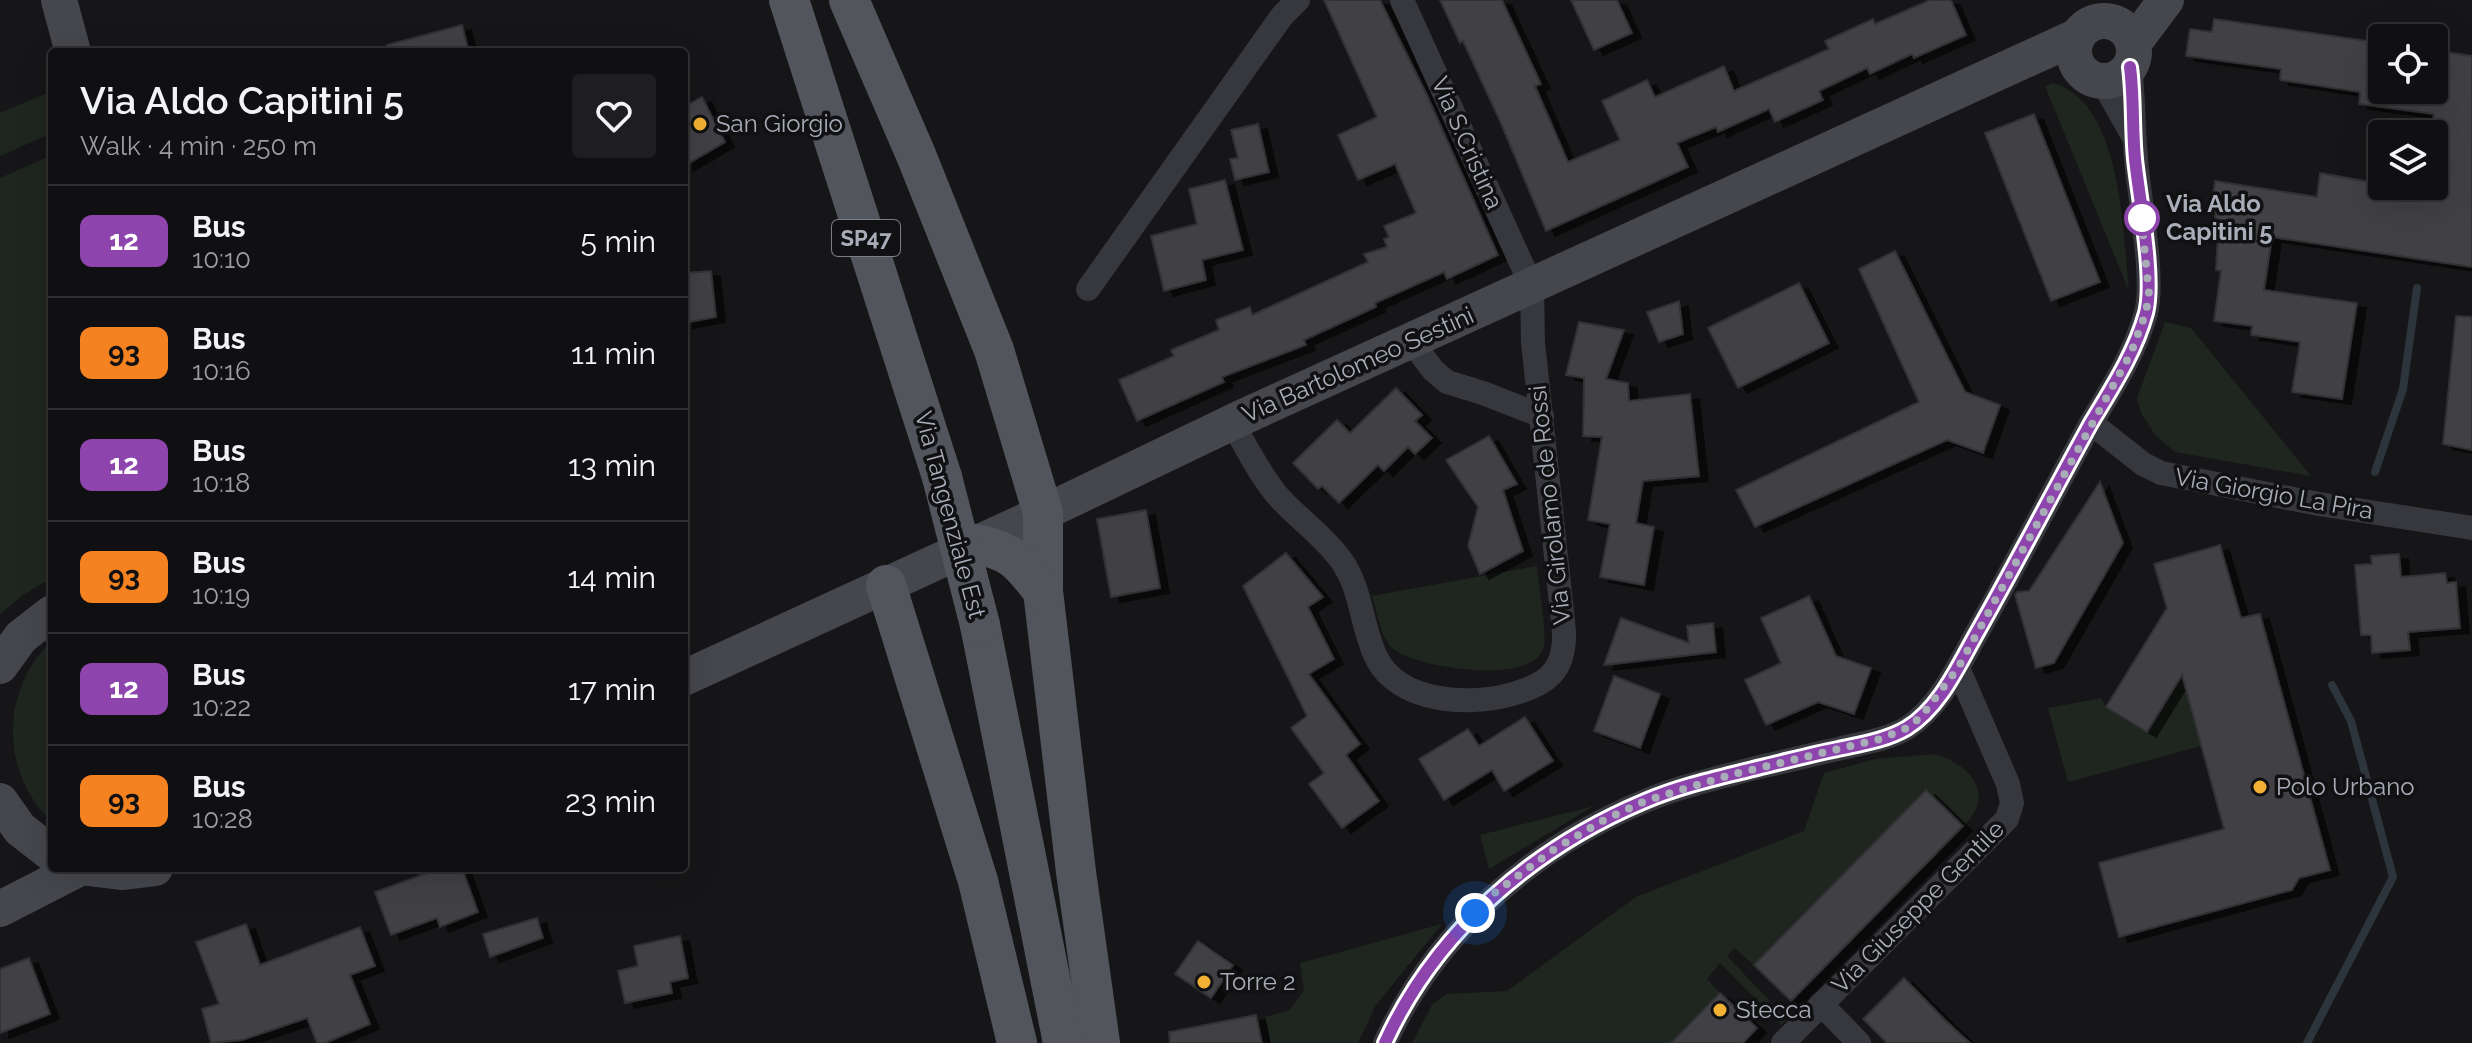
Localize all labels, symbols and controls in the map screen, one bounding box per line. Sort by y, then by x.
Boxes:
map controls [2368,24,2448,200]
button: locate [2368,24,2448,104]
street label: Via S.Cristina [1425,72,1509,213]
button: heart [572,74,656,158]
text: Via Aldo Capitini 5 [80,78,404,123]
place label: San Giorgio [716,109,843,138]
marker: San Giorgio [691,115,709,133]
button: layers [2368,120,2448,200]
text: Walk · 4 min · 250 m [80,131,317,161]
place label: Via Aldo Capitini 5 [2166,189,2273,246]
marker: Via Aldo Capitini 5 [2125,201,2159,235]
text: Bus [192,209,246,244]
road number: SP47 [832,220,900,256]
text: 12 [109,224,139,257]
text: 5 min [580,224,656,259]
text: 10:10 [192,244,251,274]
street label: Via Bartolomeo Sestini [1238,300,1478,429]
text: Bus [192,321,246,356]
text: 93 [108,336,140,369]
text: 11 min [571,336,656,371]
text: 10:16 [192,356,251,386]
street label: Via Girolamo de Rossi [1523,384,1577,626]
street label: Via Tangenziale Est [909,408,992,622]
text: Bus [192,433,246,468]
text: 12 [109,448,139,481]
text: 13 min [568,448,656,483]
street label: Via Giorgio La Pira [2173,462,2375,525]
text: 10:18 [192,468,250,498]
text: Bus [192,545,246,580]
text: 93 [108,560,140,593]
text: 14 min [568,560,656,595]
text: 10:19 [192,580,250,610]
text: Bus [192,657,246,692]
text: 12 [109,672,139,705]
text: 17 min [568,672,656,707]
text: 10:22 [192,692,251,722]
text: Bus [192,769,246,804]
place label: Polo Urbano [2276,772,2414,801]
marker: Polo Urbano [2251,778,2269,796]
text: 93 [108,784,140,817]
text: 23 min [565,784,656,819]
text: 10:28 [192,804,253,834]
street label: Via Giuseppe Gentile [1825,814,2010,999]
your location [1455,893,1495,933]
place label: Torre 2 [1220,967,1295,996]
marker: Torre 2 [1195,973,1213,991]
place label: Stecca [1736,995,1812,1024]
marker: Stecca [1711,1001,1729,1019]

